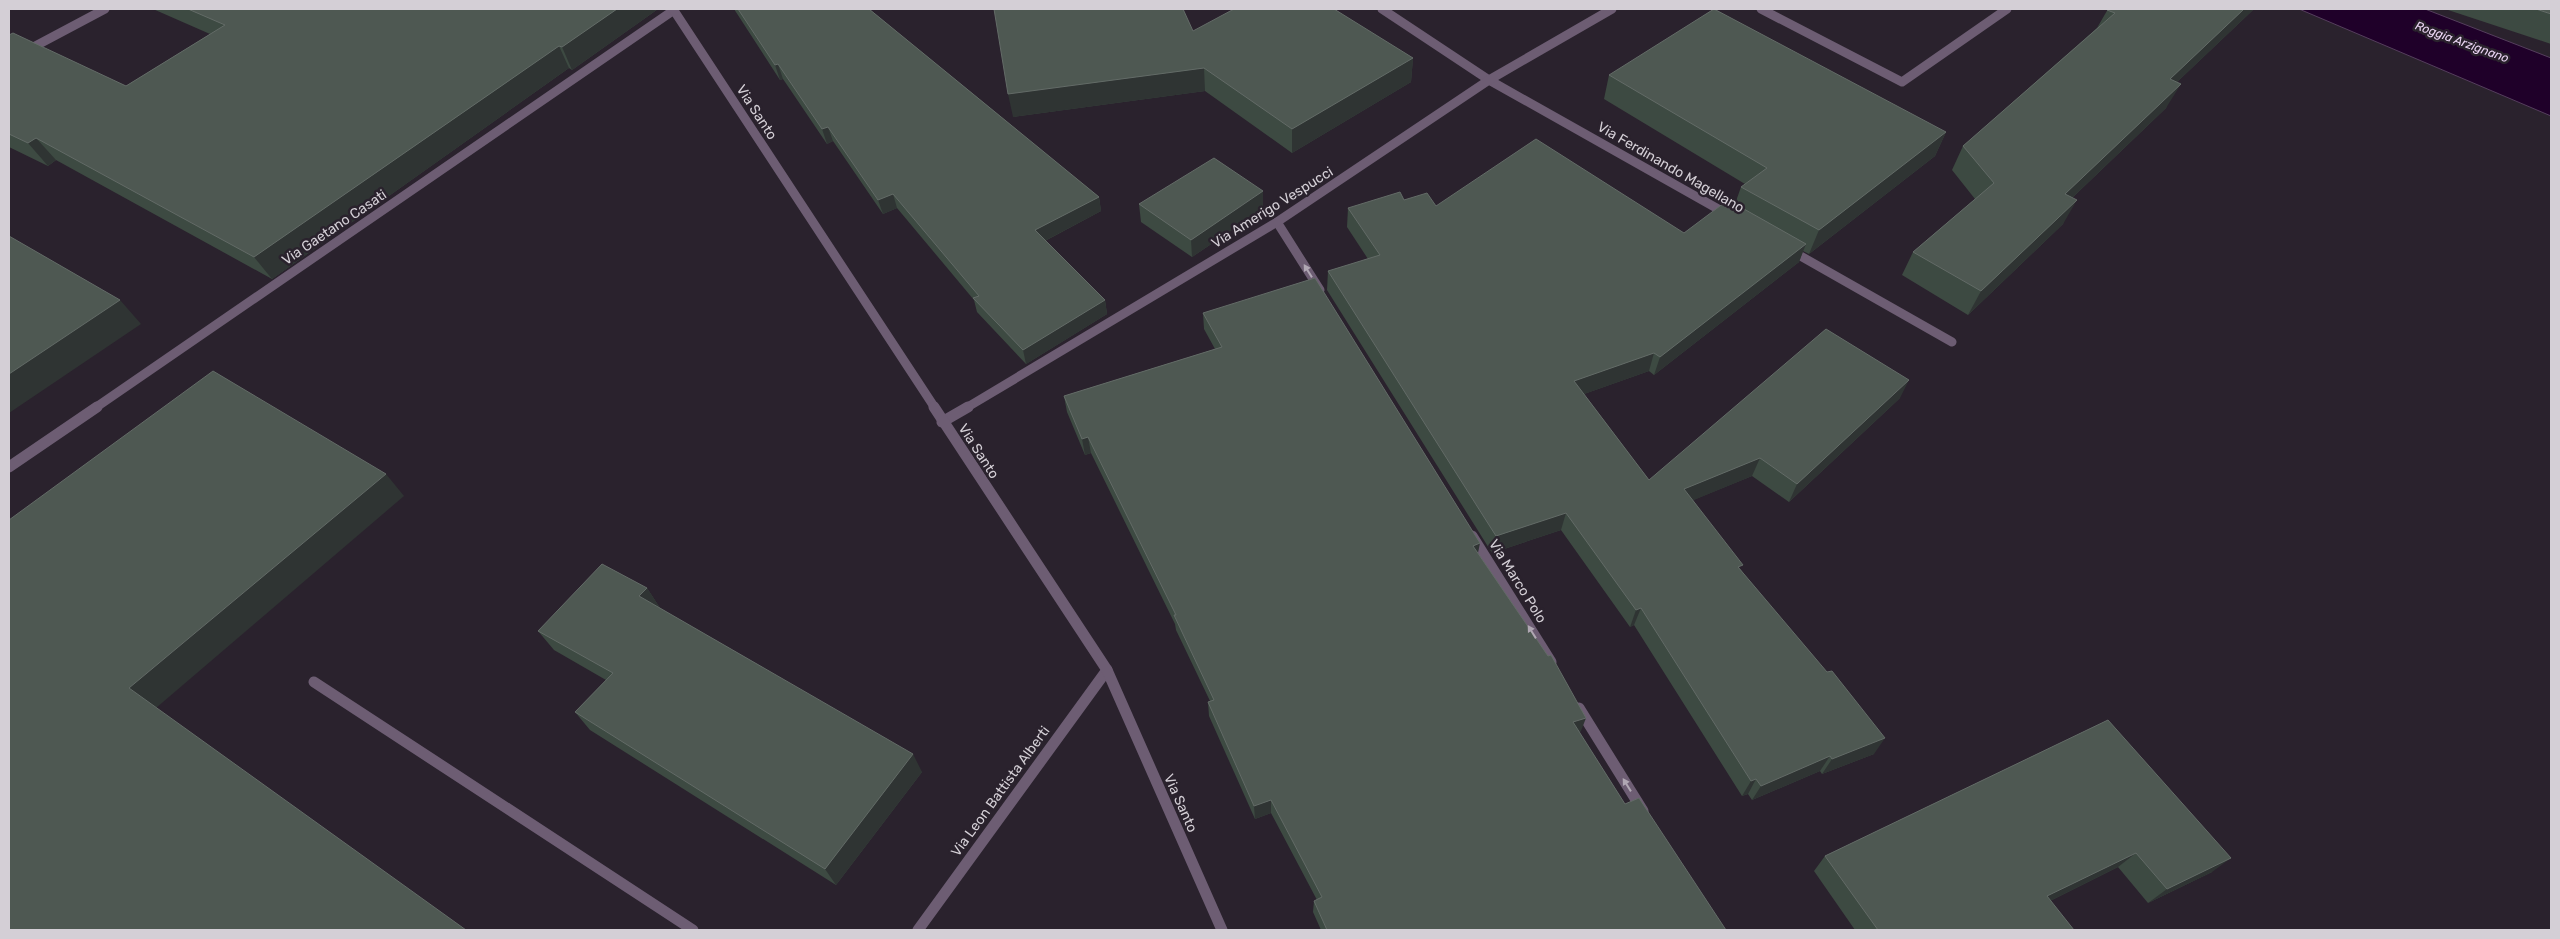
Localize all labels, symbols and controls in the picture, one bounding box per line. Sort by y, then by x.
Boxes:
water label: Roggia Arzignano [2413,19,2511,66]
street label: Via Santo [733,82,781,143]
street label: Via Ferdinando Magellano [1594,118,1747,217]
street label: Via Amerigo Vespucci [1208,163,1336,252]
street label: Via Gaetano Casati [279,186,390,269]
one-way arrow [1303,265,1312,278]
street label: Via Santo [955,421,1003,482]
street label: Via Marco Polo [1485,536,1550,626]
one-way arrow [1527,625,1537,639]
street label: Via Leon Battista Alberti [947,723,1053,860]
street label: Via Santo [1160,771,1201,835]
one-way arrow [1622,778,1632,791]

